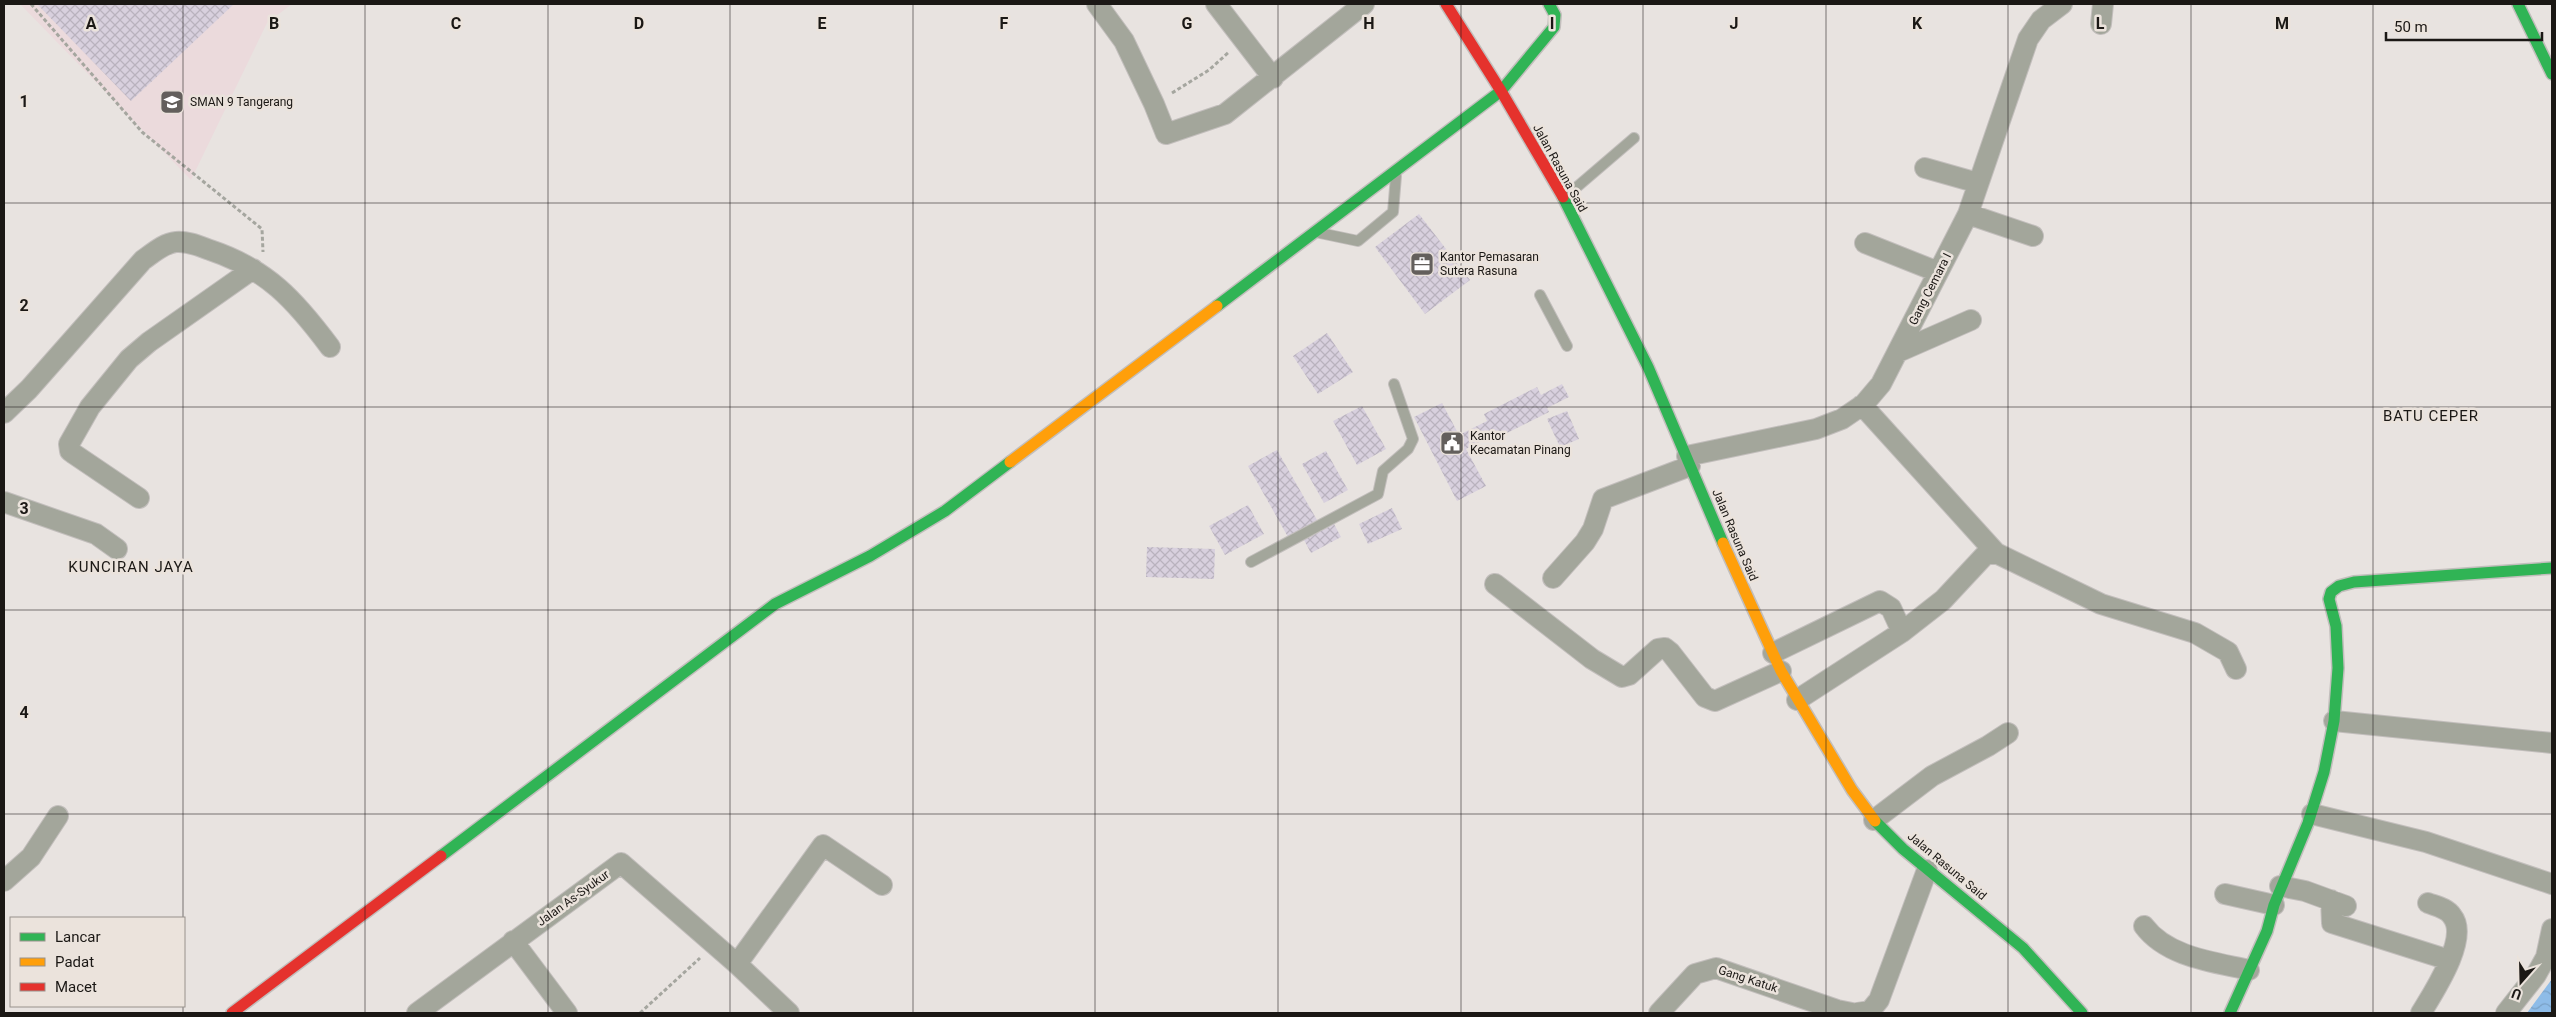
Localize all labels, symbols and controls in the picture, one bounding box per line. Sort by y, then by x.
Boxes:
scale bar [2386,10,2542,42]
text: A [86,14,97,33]
text: B [269,14,279,33]
text: C [451,14,461,33]
text: D [634,14,644,33]
text: E [818,14,827,33]
text: F [1000,14,1009,33]
text: G [1182,14,1193,33]
text: H [1363,14,1375,33]
text: I [1550,14,1554,33]
text: J [1730,14,1738,33]
text: K [1912,14,1923,33]
text: L [2096,14,2105,33]
text: M [2275,14,2289,33]
text: 50 m [2394,18,2428,36]
school or university icon: SMAN 9 Tangerang [159,89,185,115]
text: 1 [19,92,29,111]
place label: SMAN 9 Tangerang [190,95,293,109]
street label: Jalan Rasuna Said [1530,122,1590,214]
place label: Kantor Pemasaran Sutera Rasuna [1440,250,1539,278]
office icon: Kantor Pemasaran Sutera Rasuna [1409,251,1435,277]
street label: Gang Cemara I [1906,251,1954,327]
text: 2 [19,296,29,315]
district label: BATU CEPER [2383,407,2479,425]
place label: Kantor Kecamatan Pinang [1470,429,1571,457]
public building icon: Kantor Kecamatan Pinang [1439,430,1465,456]
street label: Jalan Rasuna Said [1709,487,1761,583]
text: 3 [19,499,29,518]
district label: KUNCIRAN JAYA [68,558,194,576]
text: 4 [19,703,29,722]
street label: Jalan Rasuna Said [1905,829,1989,903]
street label: Jalan As-Syukur [534,867,612,929]
legend [10,917,185,1007]
text: Lancar [55,928,101,946]
text: Padat [55,953,94,971]
north arrow [2496,957,2546,1007]
street label: Gang Katuk [1716,963,1780,995]
text: Macet [55,978,97,996]
text: U [2509,985,2524,1003]

